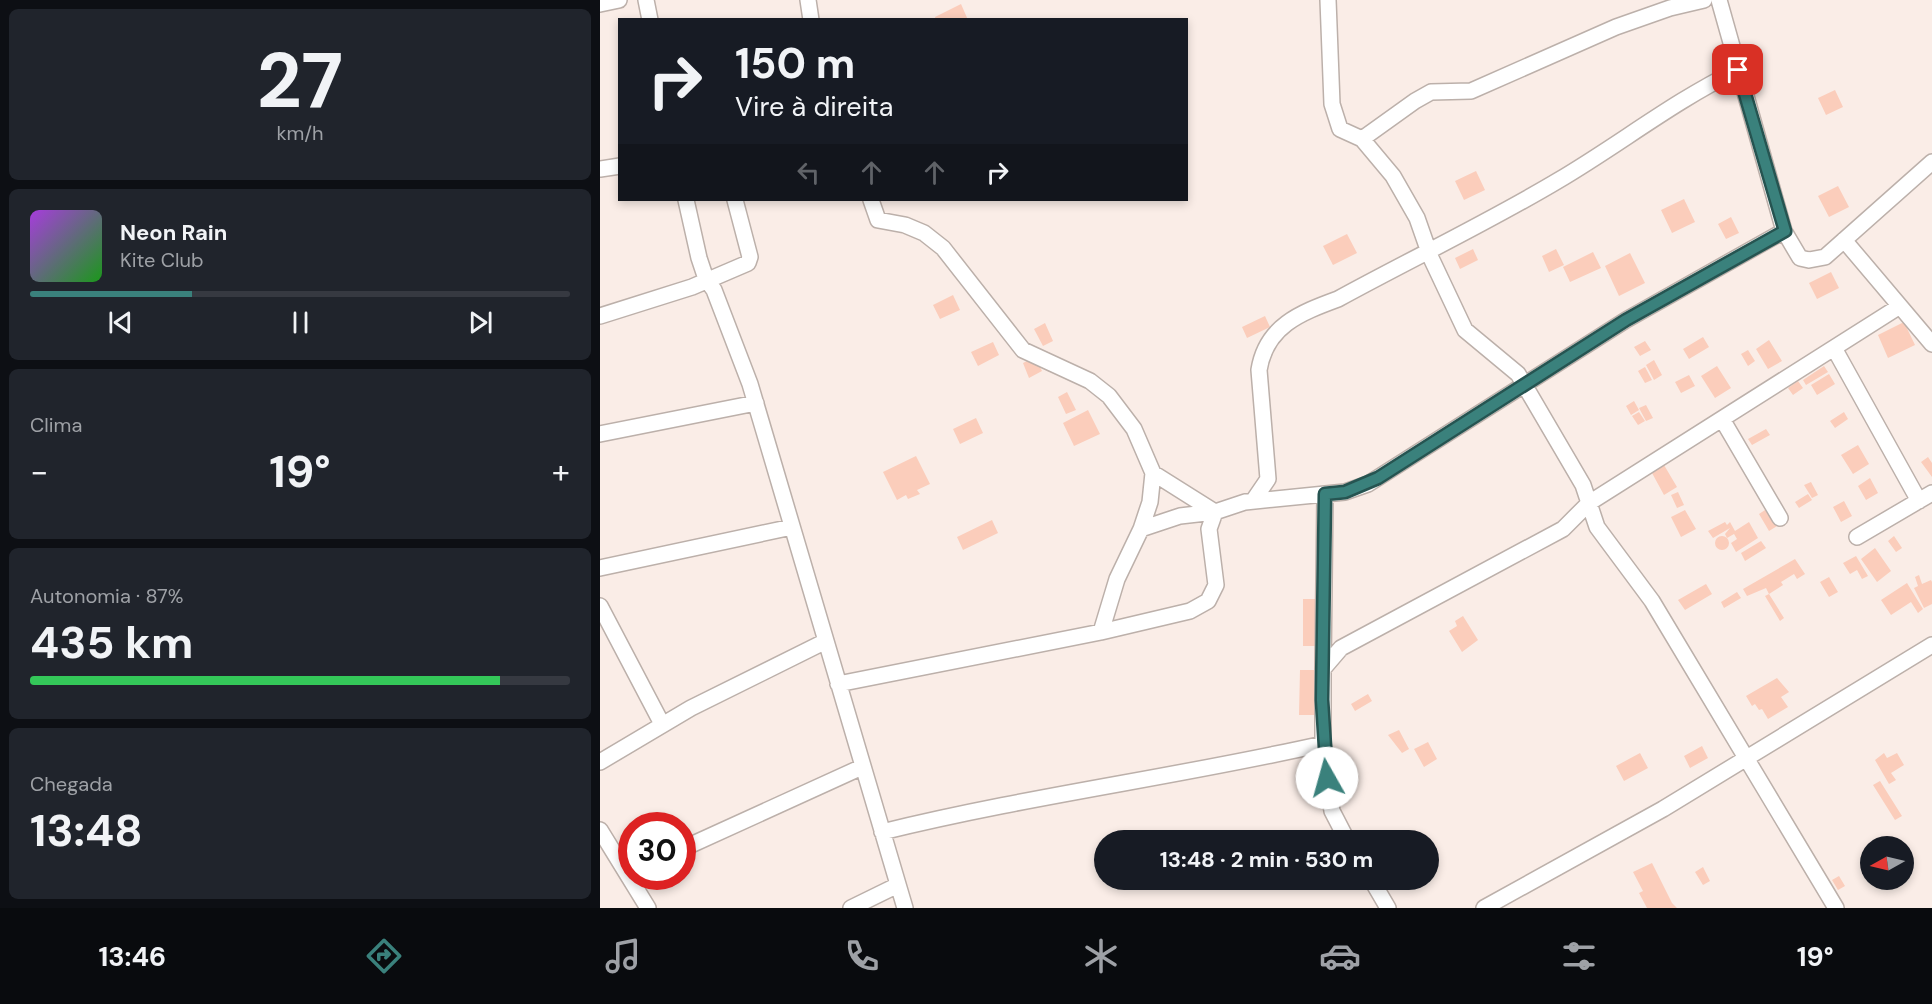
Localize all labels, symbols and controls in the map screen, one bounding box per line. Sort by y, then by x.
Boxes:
text: 27 [257,30,343,131]
text: 150 m [735,36,855,91]
icon: right [636,42,714,120]
pin [1712,44,1763,95]
icon: arrive [1721,53,1754,86]
text: Vire à direita [735,89,893,124]
text: km/h [276,120,324,146]
icon: left [792,156,825,189]
icon: ahead [855,156,888,189]
icon: ahead [918,156,951,189]
icon: right [981,156,1014,189]
text: Neon Rain [120,218,227,247]
text: Kite Club [120,247,204,273]
icon: previous [104,306,137,339]
icon: pause [284,306,317,339]
icon: next [464,306,497,339]
text: Clima [30,412,82,438]
text: 19° [269,442,331,501]
text: − [30,450,48,493]
text: + [552,450,570,493]
text: Autonomia · 87% [30,583,183,609]
text: 435 km [30,613,193,672]
position arrow [1295,746,1359,810]
text: Chegada [30,771,113,797]
text: 13:48 [30,801,143,860]
speed limit sign: 30 [618,812,696,890]
north arrow [1860,836,1914,890]
map controls [1860,836,1914,890]
text: 13:48 · 2 min · 530 m [1160,845,1373,874]
icon: directions [363,935,405,977]
icon: music [602,935,644,977]
icon: phone [841,935,883,977]
icon: climate [1080,935,1122,977]
icon: car [1319,935,1361,977]
icon: filters [1558,935,1600,977]
text: 13:46 [98,939,166,974]
text: 19° [1797,939,1833,974]

